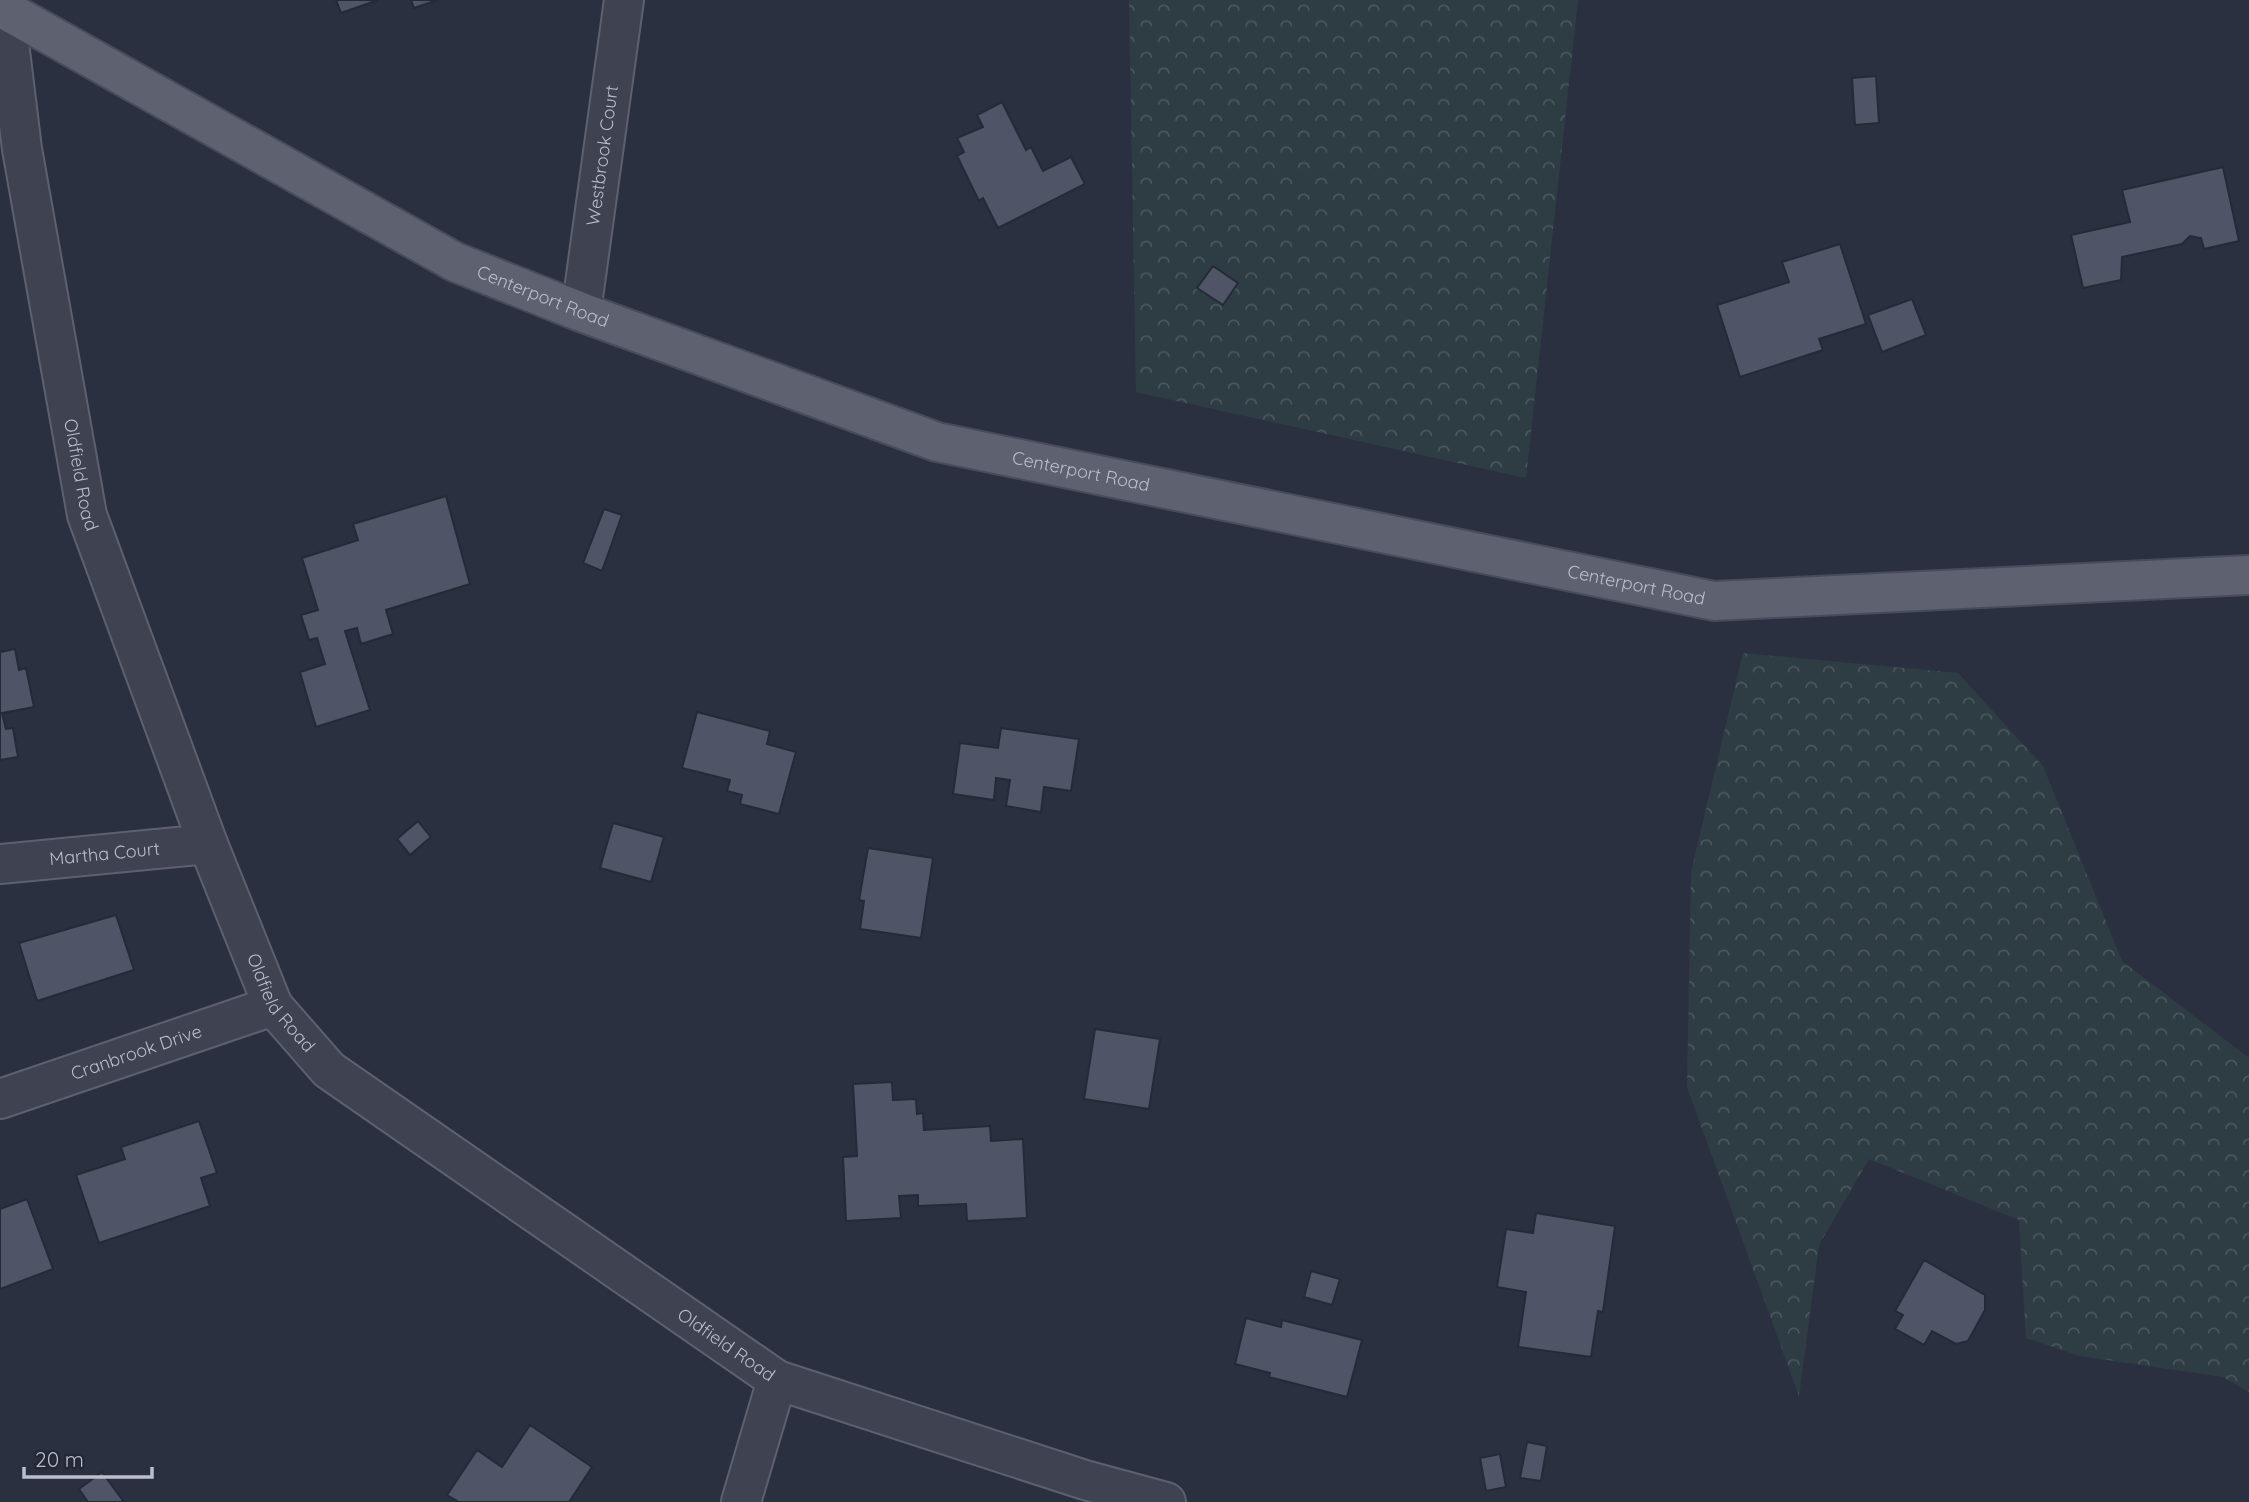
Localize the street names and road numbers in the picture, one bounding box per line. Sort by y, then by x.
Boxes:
street label: Westbrook Court [581,84,623,227]
street label: Centerport Road [474,260,612,332]
street label: Oldfield Road [59,417,104,534]
street label: Centerport Road [1010,446,1152,496]
street label: Centerport Road [1566,559,1707,610]
street label: Martha Court [48,837,161,870]
street label: Oldfield Road [242,950,320,1057]
street label: Cranbrook Drive [68,1019,205,1085]
street label: Oldfield Road [673,1303,780,1386]

